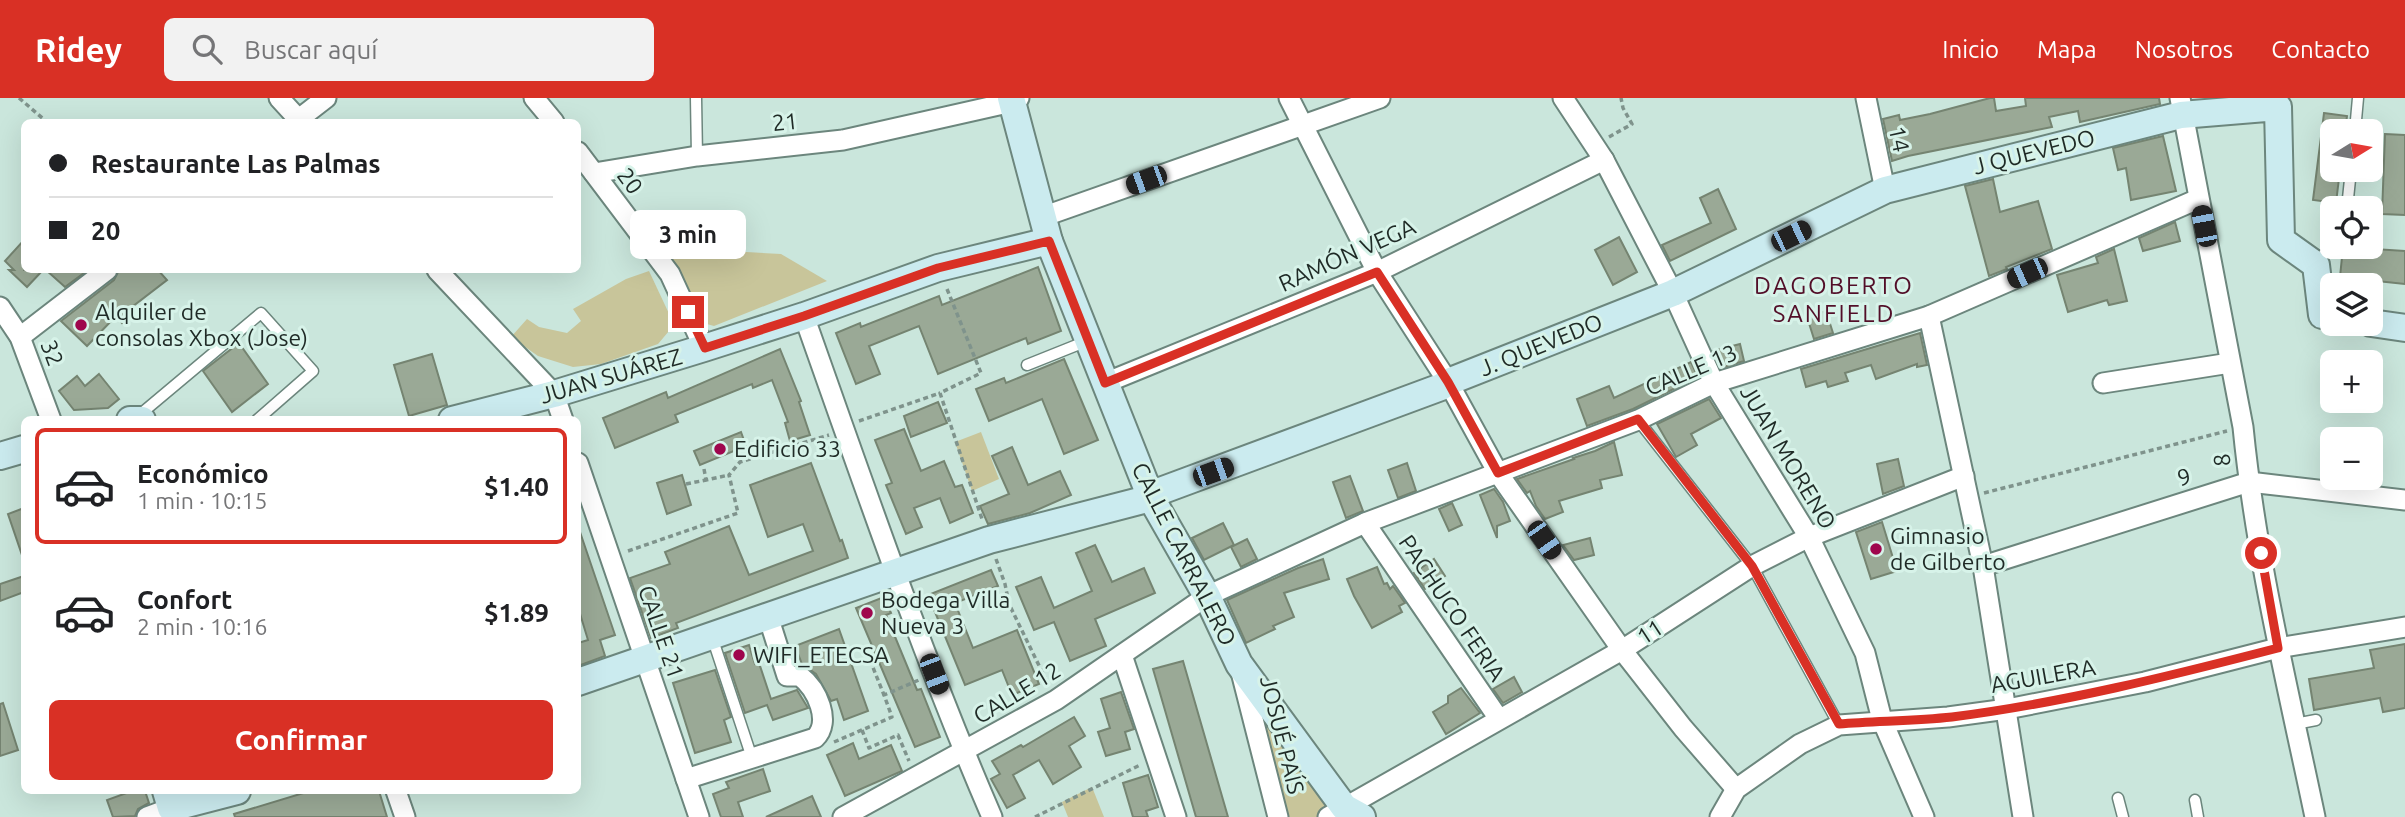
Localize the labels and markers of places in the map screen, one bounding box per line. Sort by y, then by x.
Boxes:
place label: Alquiler de consolas Xbox (Jose) [95,299,308,351]
marker: Alquiler de consolas Xbox (Jose) [73,317,89,333]
place label: Edificio 33 [734,436,841,461]
marker: Edificio 33 [712,441,728,457]
place label: Gimnasio de Gilberto [1890,523,2006,574]
marker: Gimnasio de Gilberto [1868,541,1884,557]
place label: Bodega Villa Nueva 3 [881,587,1010,638]
marker: Bodega Villa Nueva 3 [859,605,875,621]
place label: WIFI_ETECSA [753,642,889,668]
marker: WIFI_ETECSA [731,647,747,663]

